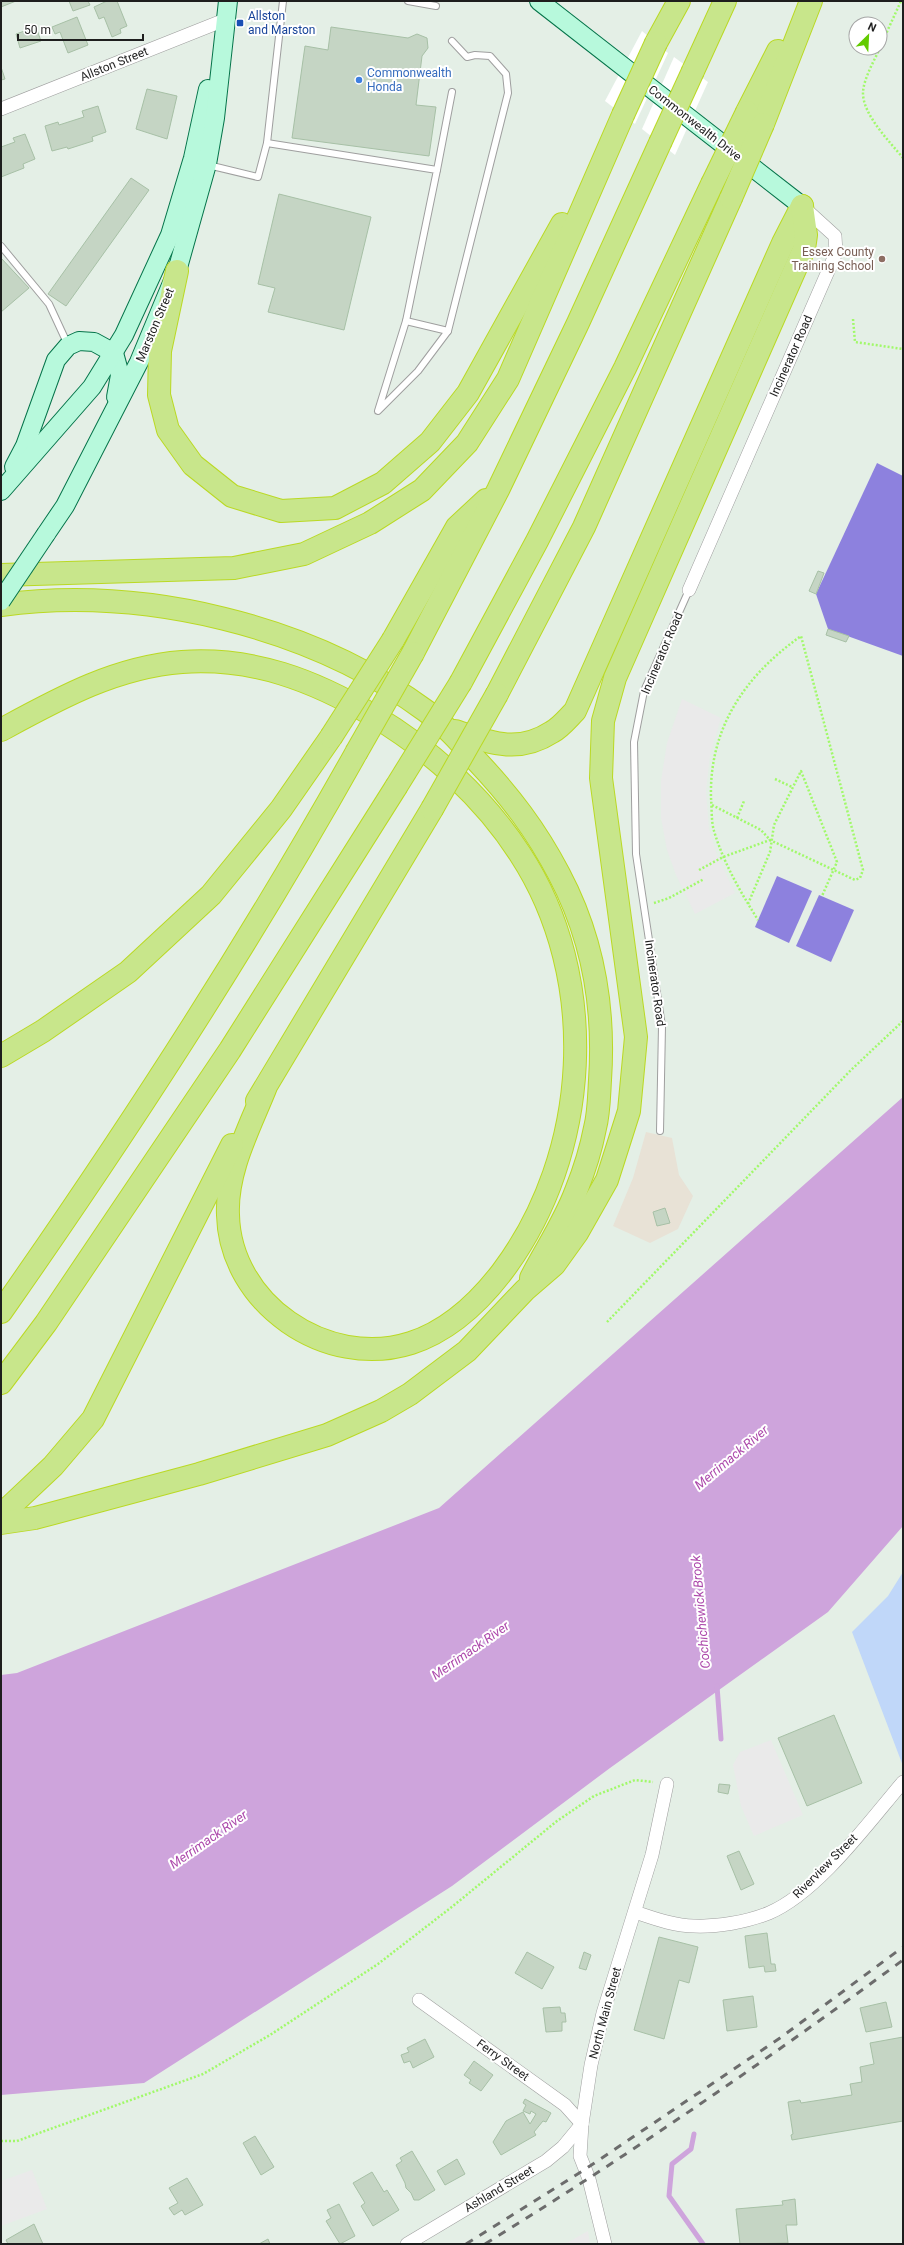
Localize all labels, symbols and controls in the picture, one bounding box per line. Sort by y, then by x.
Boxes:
place label: Allston and Marston [248,9,315,37]
scale bar [18,16,143,42]
north arrow [848,16,888,56]
marker: Allston and Marston [235,18,245,28]
text: N [866,20,878,35]
text: 50 m [24,23,51,37]
street label: Allston Street [78,44,150,84]
place label: Commonwealth Honda [367,66,452,94]
marker: Commonwealth Honda [354,75,364,85]
street label: Commonwealth Drive [646,82,744,164]
place label: Essex County Training School [791,245,874,273]
marker: Essex County Training School [877,254,887,264]
street label: Marston Street [133,286,177,364]
street label: Incinerator Road [767,313,815,399]
street label: Incinerator Road [638,610,686,696]
street label: Incinerator Road [642,939,668,1027]
water label: Merrimack River [692,1422,772,1492]
water label: Cochichewick Brook [688,1554,713,1669]
water label: Merrimack River [429,1618,513,1683]
water label: Merrimack River [167,1807,251,1872]
street label: Riverview Street [790,1831,860,1901]
street label: North Main Street [586,1966,624,2060]
street label: Ferry Street [474,2036,532,2084]
street label: Ashland Street [462,2163,536,2215]

